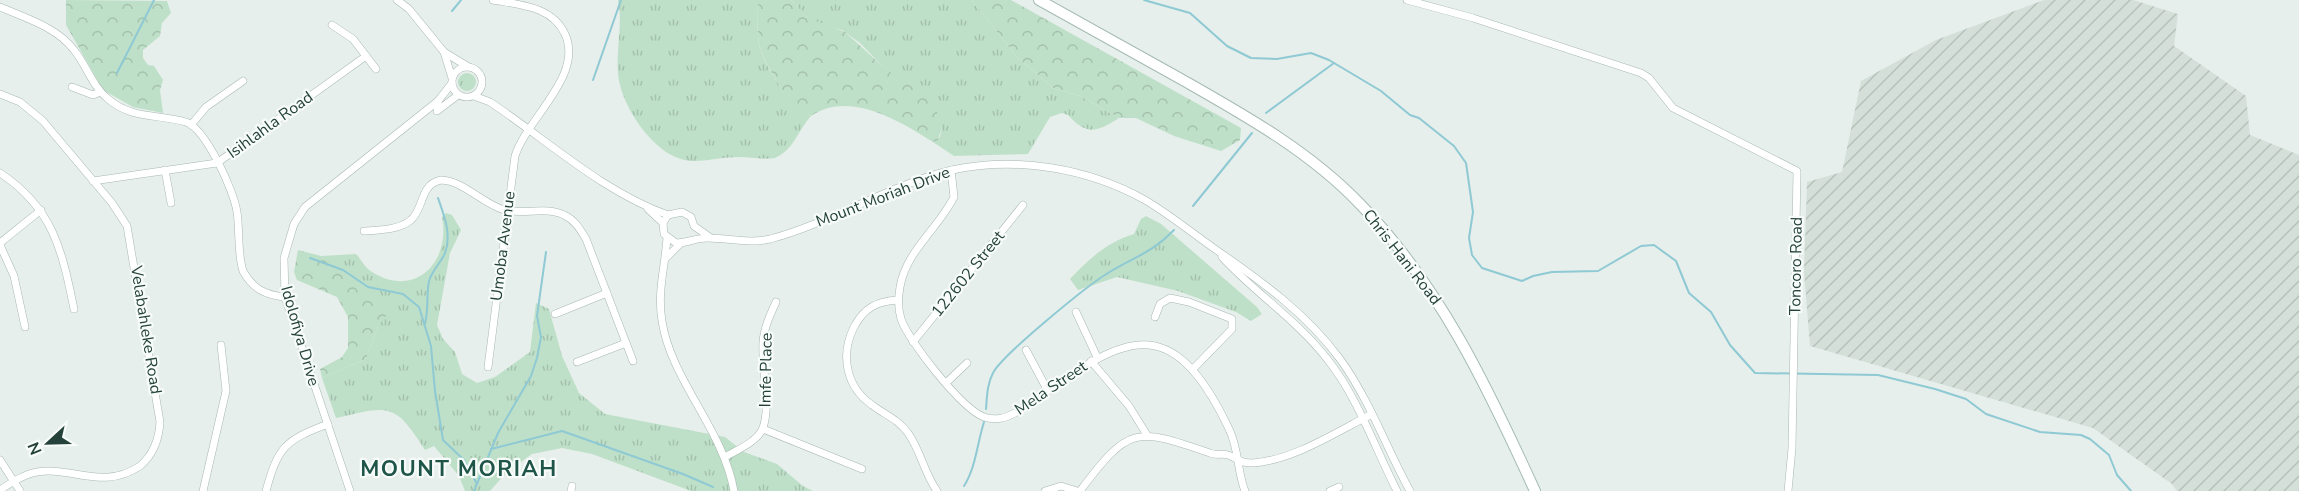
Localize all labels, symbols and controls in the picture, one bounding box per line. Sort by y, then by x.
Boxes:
street label: Isihlahla Road [222,86,318,164]
street label: Mount Moriah Drive [813,161,953,233]
street label: Umoba Avenue [485,190,521,302]
street label: Chris Hani Road [1358,205,1446,309]
street label: Toncoro Road [1784,217,1808,315]
street label: 122602 Street [926,226,1010,322]
street label: Velabahleke Road [125,263,167,396]
street label: Idolofiya Drive [275,283,325,389]
street label: Imfe Place [754,333,778,407]
street label: Mela Street [1010,355,1092,420]
north arrow [18,413,78,473]
text: N [23,439,47,458]
district label: MOUNT MORIAH [360,454,558,484]

